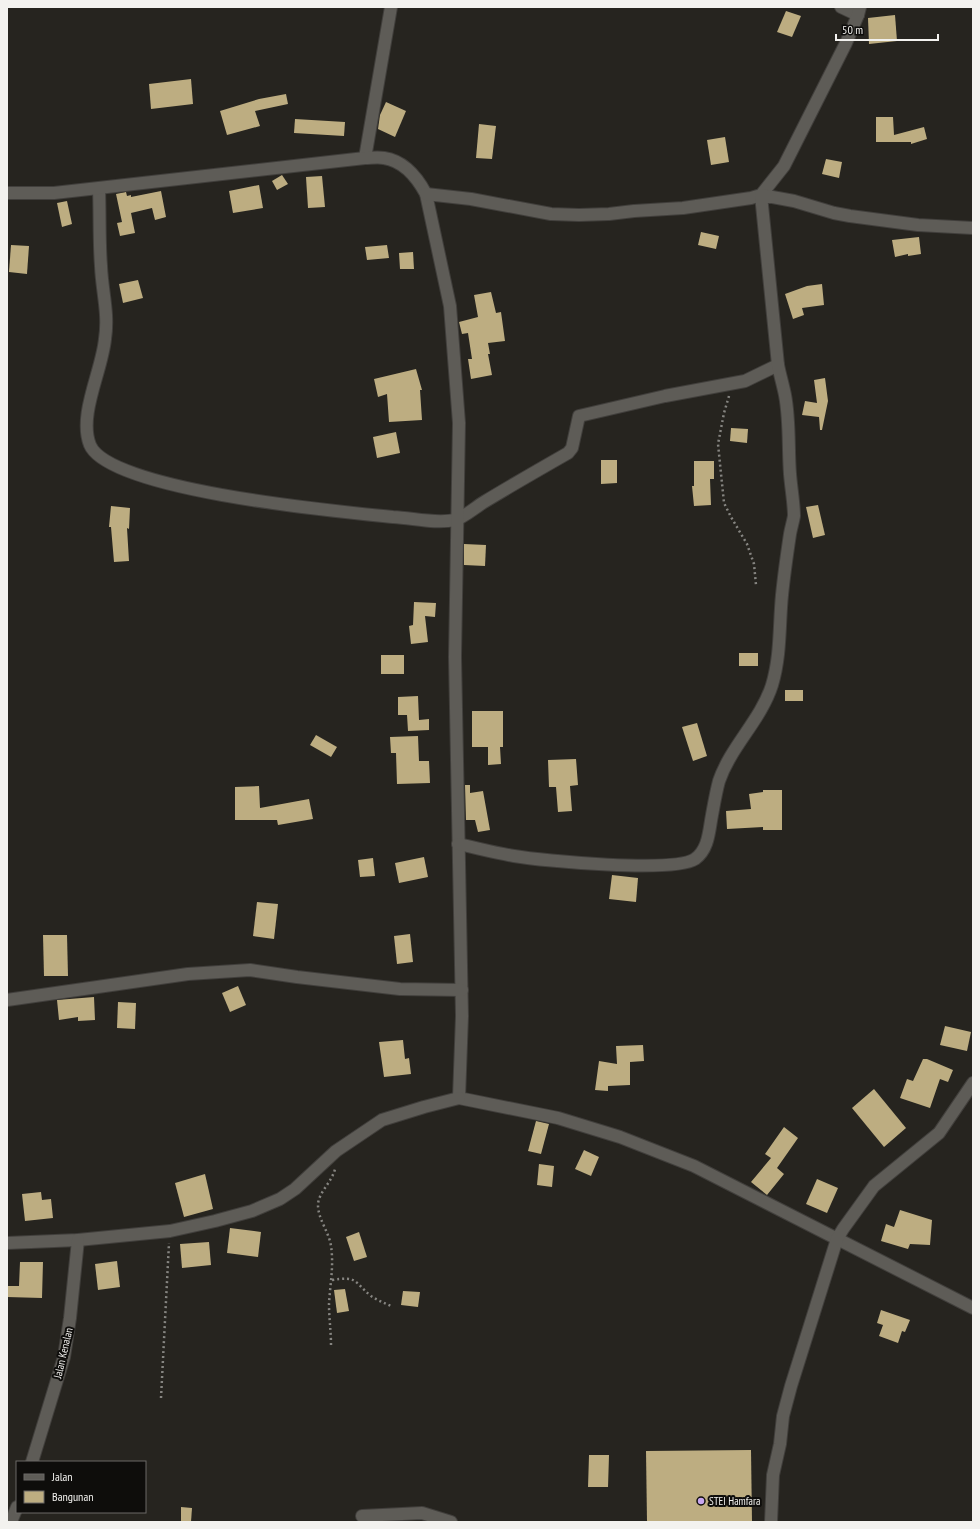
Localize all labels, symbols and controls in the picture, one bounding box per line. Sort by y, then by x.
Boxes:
scale bar [836,16,938,42]
text: 50 m [842,22,863,37]
street label: Jalan Kenalan [50,1326,76,1381]
legend [16,1461,146,1513]
text: Jalan [51,1469,73,1484]
text: Bangunan [52,1489,93,1504]
place label: STEI Hamfara [709,1494,760,1508]
marker: STEI Hamfara [696,1496,706,1506]

